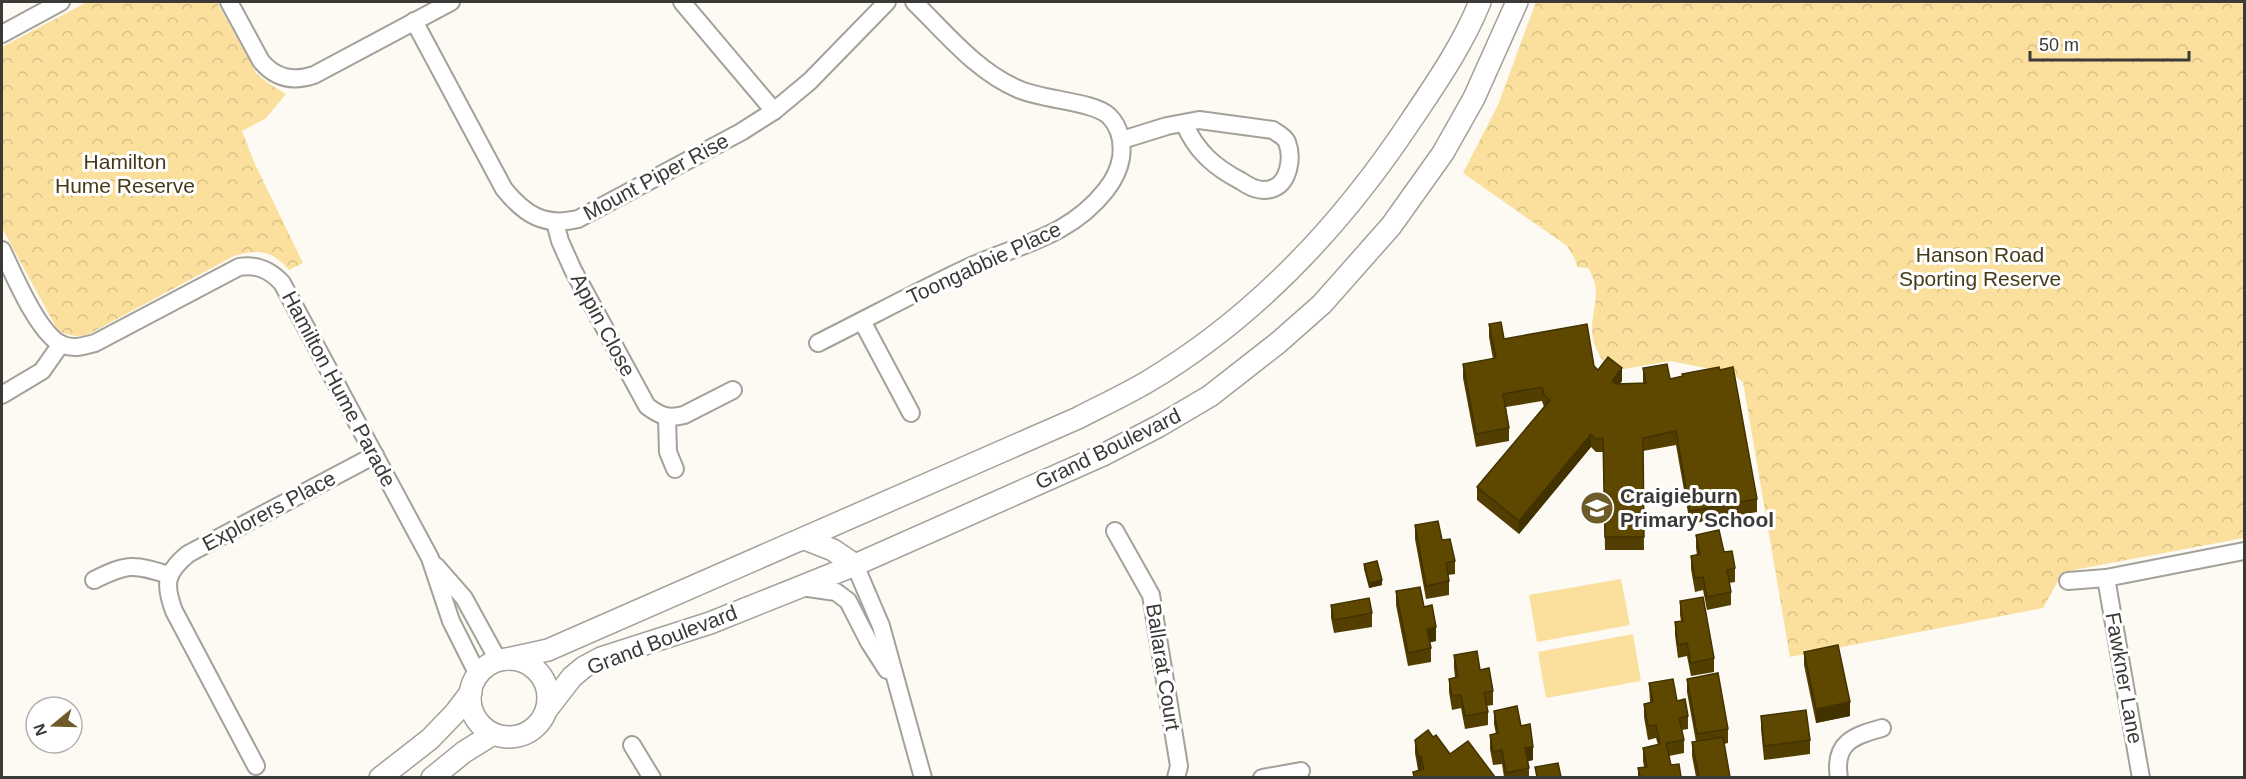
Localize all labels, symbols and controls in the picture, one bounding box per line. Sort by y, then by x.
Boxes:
scale bar [2030,24,2189,62]
text: 50 m [2039,35,2079,55]
street label: Mount Piper Rise [579,129,732,225]
park label: Hamilton Hume Reserve [55,150,195,197]
street label: Toongabbie Place [903,217,1064,308]
park label: Hanson Road Sporting Reserve [1899,243,2061,290]
street label: Appin Close [567,269,640,380]
street label: Hamilton Hume Parade [278,287,401,491]
street label: Grand Boulevard [1031,403,1184,494]
street label: Explorers Place [198,466,339,555]
place label: Craigieburn Primary School [1620,484,1774,531]
school or university icon: Craigieburn Primary School [1579,490,1615,526]
street label: Grand Boulevard [584,600,740,679]
street label: Ballarat Court [1142,602,1185,732]
street label: Fawkner Lane [2102,610,2147,745]
north arrow [24,695,84,755]
text: N [30,721,50,738]

